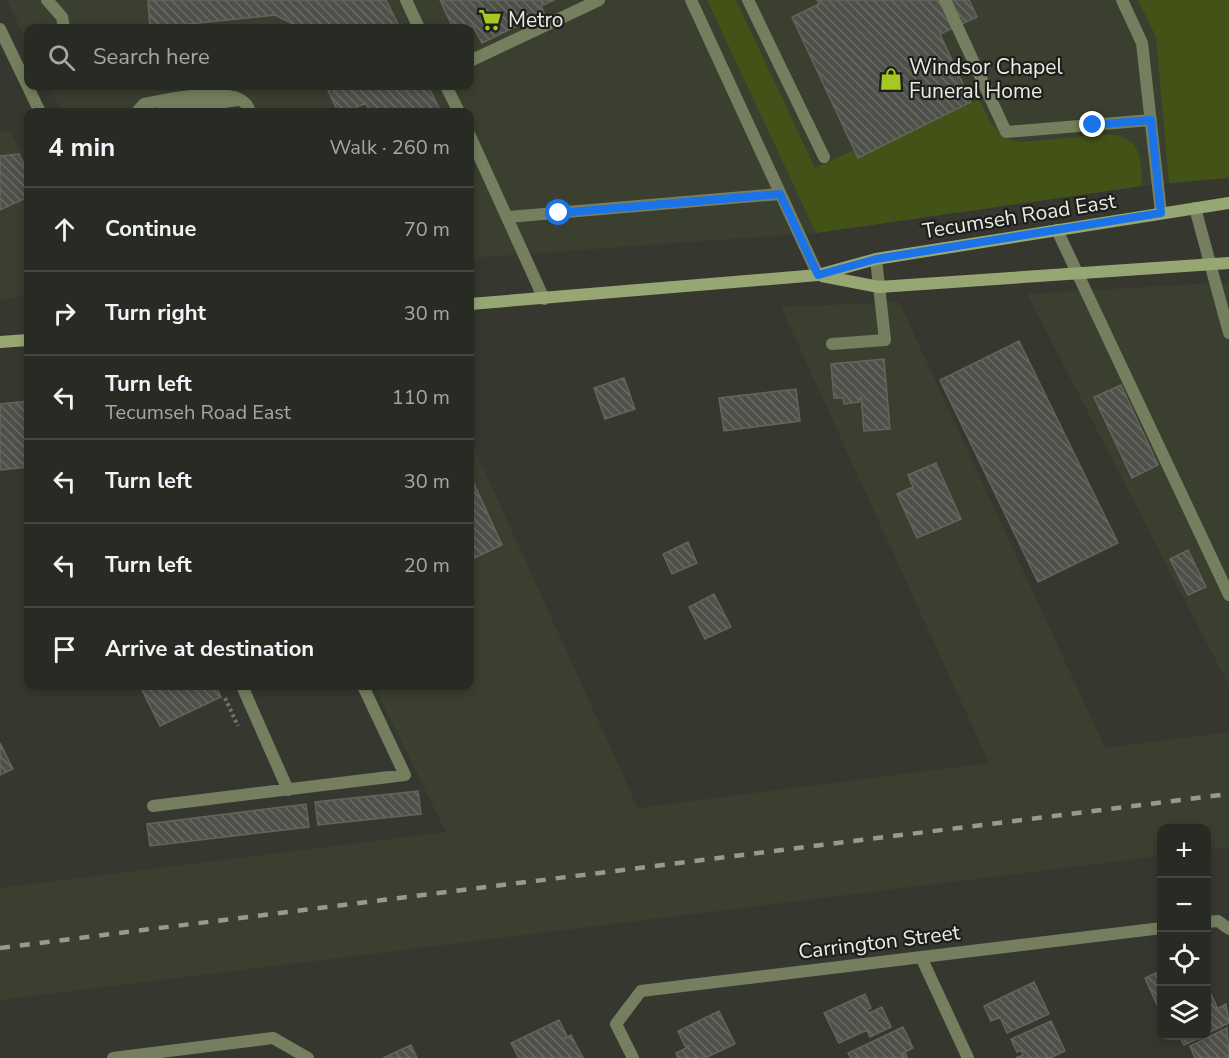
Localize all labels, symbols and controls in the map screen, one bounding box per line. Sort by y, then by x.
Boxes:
place label: Metro [508,6,564,34]
supermarket icon: Metro [477,7,503,33]
search box [24,24,474,90]
icon: search [45,41,78,74]
text: Search here [93,42,210,72]
place label: Windsor Chapel Funeral Home [909,53,1063,105]
shop icon: Windsor Chapel Funeral Home [878,66,904,92]
route end [1079,111,1105,137]
text: 4 min [48,130,115,165]
text: Walk · 260 m [330,134,450,161]
street label: Tecumseh Road East [920,187,1118,245]
route start [545,199,571,225]
icon: ahead [48,213,81,246]
text: Continue [105,214,196,244]
text: 70 m [404,216,450,243]
icon: right [48,297,81,330]
text: Turn right [105,298,206,328]
text: 30 m [404,300,450,327]
text: Turn left [105,369,192,399]
icon: left [48,381,81,414]
text: 110 m [392,384,450,411]
text: Tecumseh Road East [105,399,291,426]
icon: left [48,465,81,498]
text: Turn left [105,466,192,496]
text: 30 m [404,468,450,495]
icon: left [48,549,81,582]
text: Turn left [105,550,192,580]
text: 20 m [404,552,450,579]
icon: arrive [48,633,81,666]
text: Arrive at destination [105,634,314,664]
map controls [1157,824,1211,1040]
button: + [1157,824,1211,878]
button: − [1157,878,1211,932]
street label: Carrington Street [797,918,962,966]
button: locate [1157,932,1211,986]
button: layers [1157,986,1211,1040]

